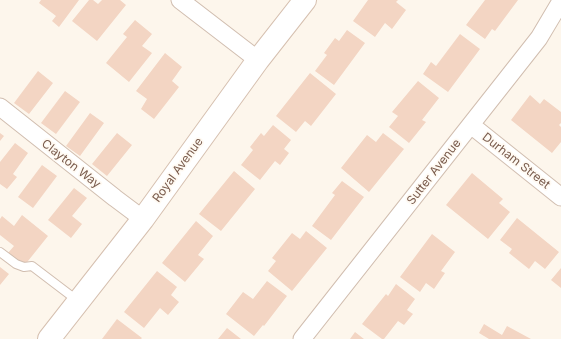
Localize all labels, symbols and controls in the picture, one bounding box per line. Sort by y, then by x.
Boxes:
street label: Durham Street [479,130,553,192]
street label: Royal Avenue [150,135,206,205]
street label: Clayton Way [39,136,103,192]
street label: Sutter Avenue [404,136,464,208]

